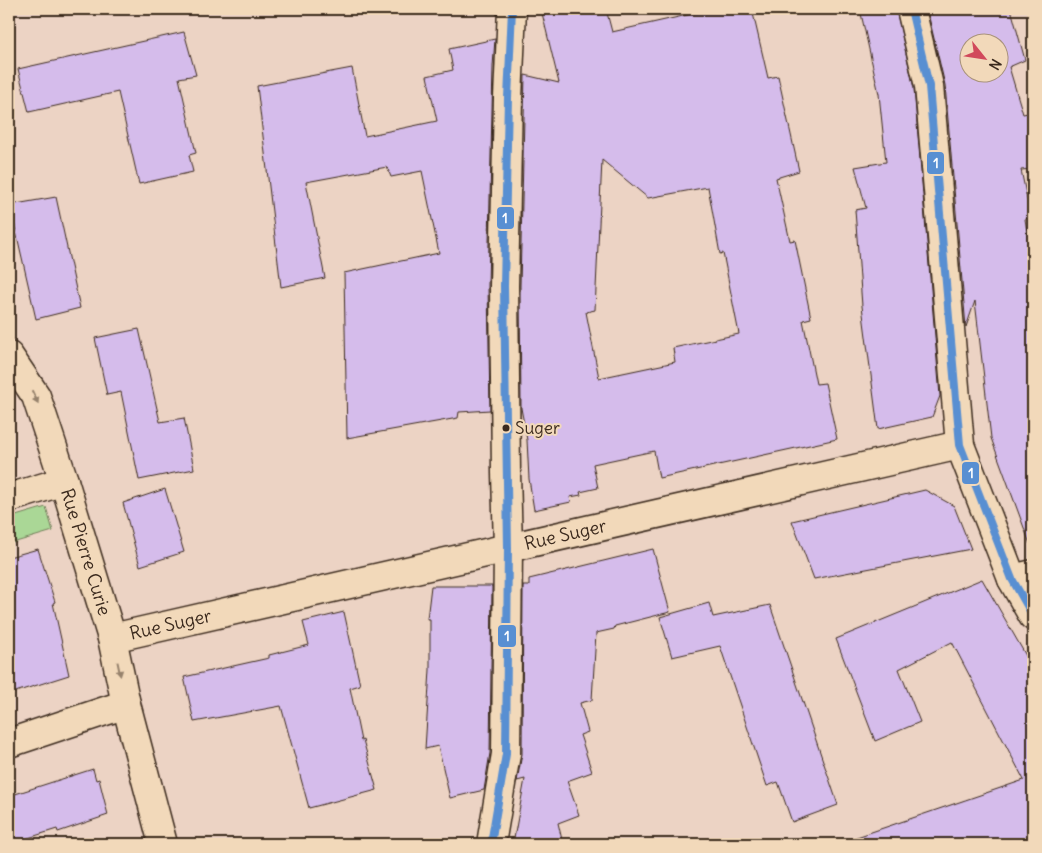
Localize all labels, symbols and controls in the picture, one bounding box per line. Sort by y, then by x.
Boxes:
north arrow [960,32,1010,82]
text: N [985,56,1005,73]
line badge: 1 [926,151,945,175]
text: 1 [933,154,939,172]
line badge: 1 [496,206,515,230]
text: 1 [502,209,508,227]
one-way arrow [31,389,39,404]
place label: Suger [515,417,560,439]
marker: Suger [501,423,511,433]
line badge: 1 [961,461,980,485]
text: 1 [968,464,974,482]
street label: Rue Pierre Curie [56,486,116,618]
street label: Rue Suger [522,514,609,555]
street label: Rue Suger [127,604,214,645]
line badge: 1 [497,624,517,648]
text: 1 [504,627,510,645]
one-way arrow [115,661,123,677]

